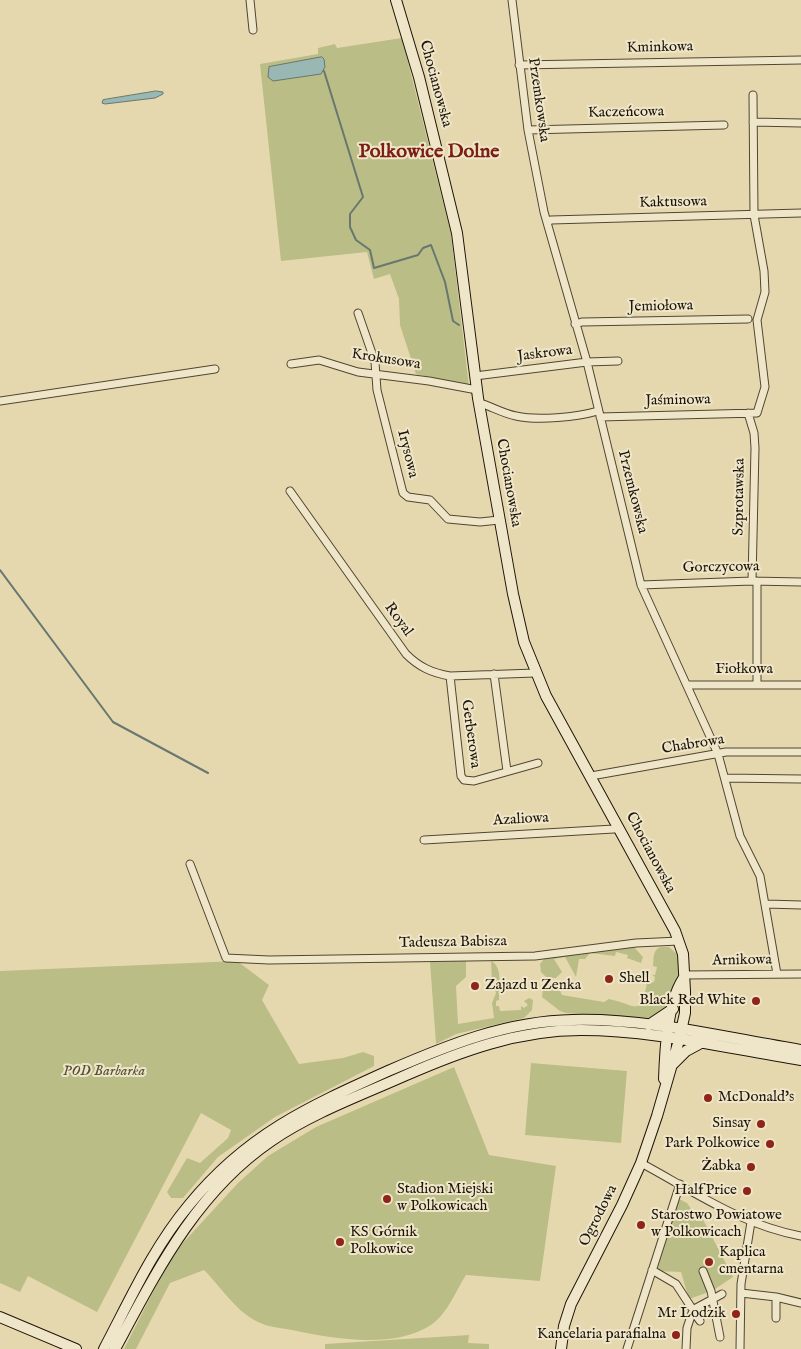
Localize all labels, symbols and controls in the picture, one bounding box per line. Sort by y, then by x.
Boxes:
street label: Kminkowa [627,38,693,58]
street label: Chocianowska [415,39,455,129]
street label: Przemkowska [523,57,553,143]
street label: Kaczeńcowa [588,103,664,123]
district label: Polkowice Dolne [358,141,500,165]
street label: Kaktusowa [639,193,707,213]
street label: Jemiołowa [629,297,693,317]
street label: Jaskrowa [516,342,574,366]
street label: Krokusowa [350,346,422,374]
street label: Jaśminowa [645,391,711,411]
street label: Irysowa [392,428,422,480]
street label: Chocianowska [491,438,525,528]
street label: Przemkowska [613,449,651,535]
street label: Szprotawska [730,458,750,536]
street label: Gorczycowa [682,558,760,578]
street label: Royal [380,600,416,640]
street label: Fiołkowa [715,661,773,679]
street label: Gerberowa [456,699,484,769]
street label: Chabrowa [661,731,725,759]
street label: Chocianowska [621,809,679,897]
street label: Azaliowa [493,810,549,830]
street label: Tadeusza Babisza [399,933,507,953]
street label: Arnikowa [712,951,772,971]
place label: Shell [619,970,650,988]
marker: Shell [603,973,615,985]
place label: Zajazd u Zenka [485,977,581,995]
marker: Zajazd u Zenka [469,980,481,992]
place label: Black Red White [639,992,746,1010]
marker: Black Red White [750,995,762,1007]
park label: POD Barbarka [63,1063,145,1081]
place label: McDonald's [718,1089,794,1107]
marker: McDonald's [702,1092,714,1104]
place label: Sinsay [712,1115,751,1133]
marker: Sinsay [755,1118,767,1130]
place label: Park Polkowice [665,1135,760,1153]
marker: Park Polkowice [764,1138,776,1150]
place label: Żabka [702,1158,741,1176]
marker: Żabka [745,1161,757,1173]
place label: Stadion Miejski w Polkowicach [397,1181,493,1216]
street label: Ogrodowa [576,1182,622,1250]
place label: HalfPrice [675,1182,737,1200]
marker: HalfPrice [741,1185,753,1197]
marker: Stadion Miejski w Polkowicach [381,1193,393,1205]
place label: Starostwo Powiatowe w Polkowicach [651,1207,782,1242]
marker: Starostwo Powiatowe w Polkowicach [635,1219,647,1231]
place label: KS Górnik Polkowice [350,1224,417,1259]
marker: KS Górnik Polkowice [334,1236,346,1248]
place label: Kaplica cmentarna [719,1244,783,1279]
marker: Kaplica cmentarna [703,1256,715,1268]
place label: Mr Lodzik [657,1305,726,1323]
marker: Mr Lodzik [730,1308,742,1320]
place label: Kancelaria parafialna [537,1326,666,1344]
marker: Kancelaria parafialna [670,1329,682,1341]

